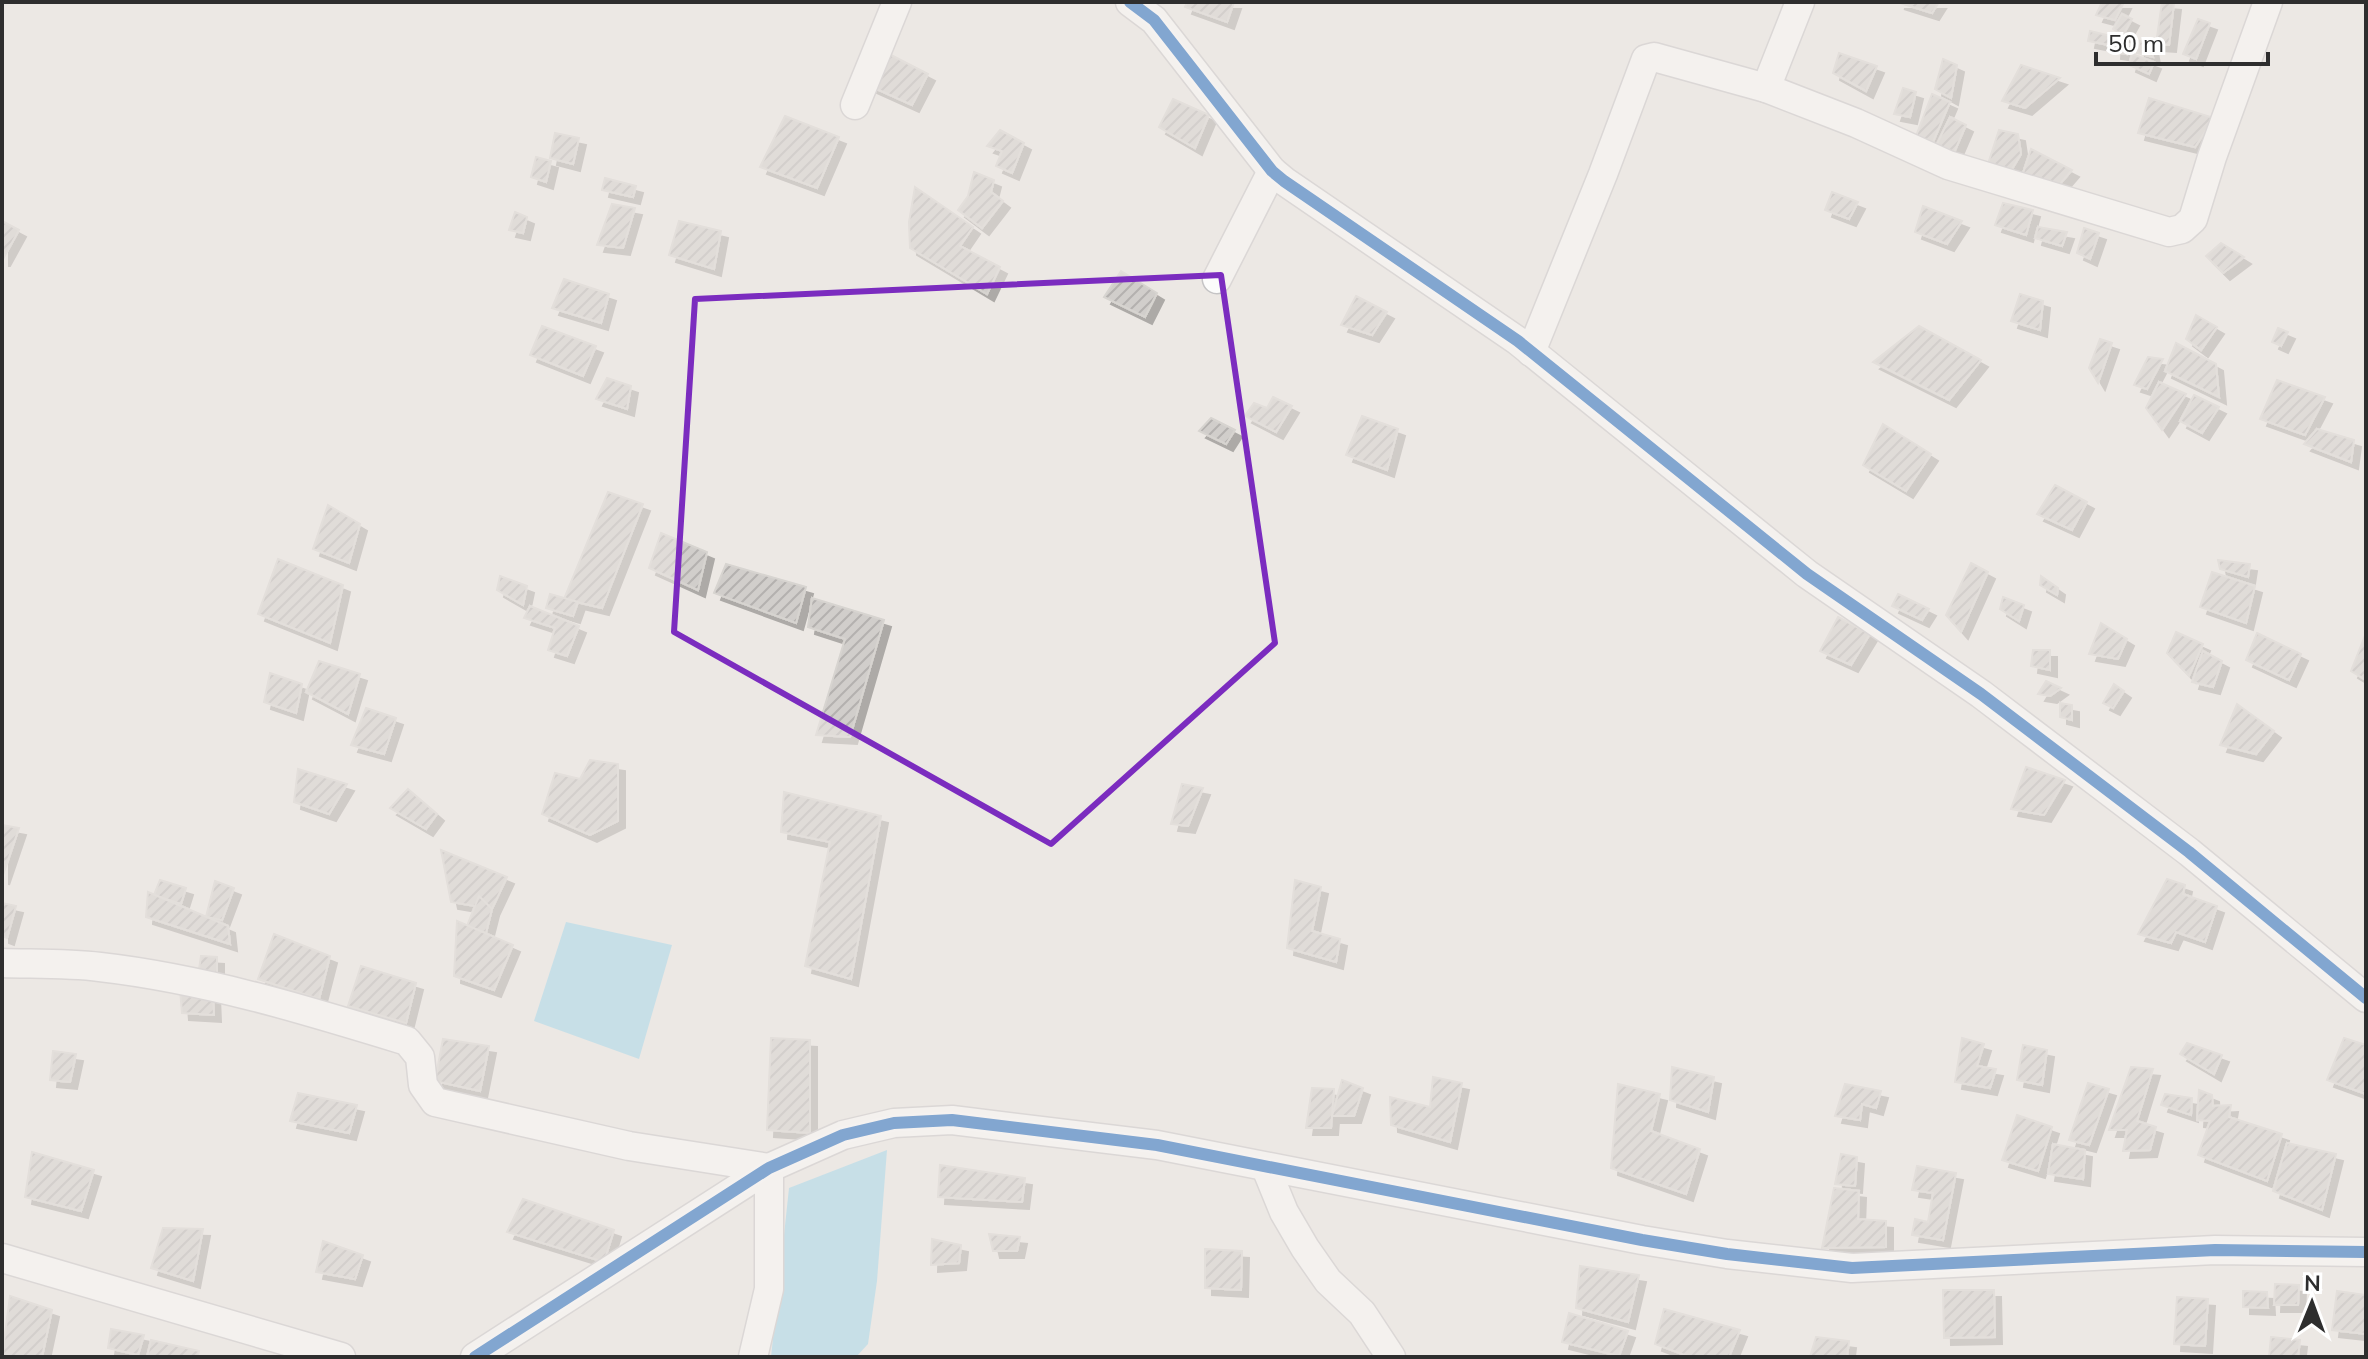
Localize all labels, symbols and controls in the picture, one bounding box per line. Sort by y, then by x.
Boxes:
scale bar [2096,16,2268,66]
text: 50 m [2108,28,2164,58]
north arrow [2272,1263,2352,1343]
text: N [2304,1269,2321,1297]

